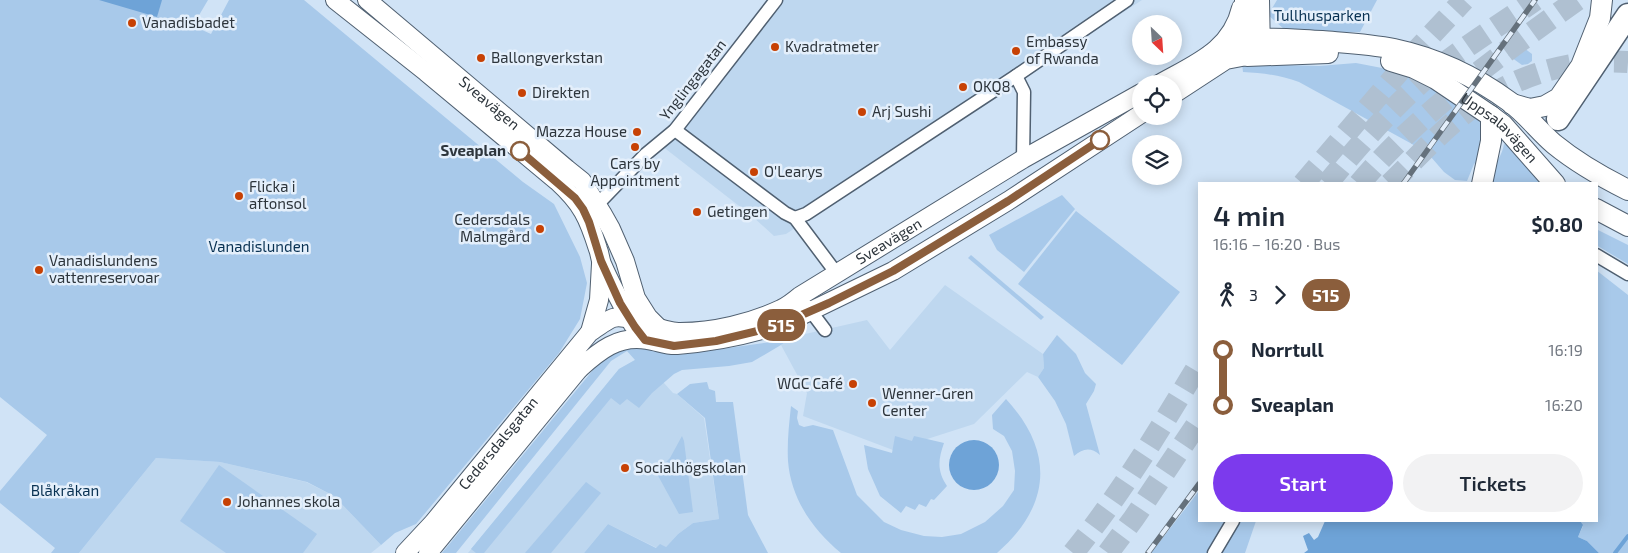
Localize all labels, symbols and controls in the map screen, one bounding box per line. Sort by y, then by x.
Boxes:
park label: Tullhusparken [1274,6,1370,24]
place label: Vanadisbadet [142,13,235,31]
north arrow [1132,15,1182,65]
map controls [1132,15,1182,185]
marker: Vanadisbadet [126,17,138,29]
place label: Embassy of Rwanda [1026,32,1099,67]
street label: Ynglingagatan [655,35,729,123]
place label: Kvadratmeter [785,37,879,55]
marker: Kvadratmeter [769,41,781,53]
marker: Embassy of Rwanda [1010,45,1022,57]
place label: Ballongverkstan [491,48,603,66]
marker: Ballongverkstan [475,52,487,64]
street label: Sveavägen [456,72,524,133]
button: locate [1132,75,1182,125]
place label: OKQ8 [973,77,1011,96]
marker: OKQ8 [957,81,969,93]
place label: Direkten [532,83,590,101]
marker: Direkten [516,87,528,99]
street label: Uppsalavägen [1458,88,1542,166]
place label: Arj Sushi [872,102,931,121]
marker: Arj Sushi [856,106,868,118]
place label: Mazza House [536,122,627,140]
marker: Mazza House [631,126,643,138]
unlabelled marker [1090,130,1110,150]
button: layers [1132,135,1182,185]
place label: Sveaplan [440,141,506,159]
marker: Sveaplan [510,141,530,161]
marker: Cars by Appointment [629,141,641,153]
place label: Cars by Appointment [590,154,680,189]
place label: O'Learys [764,162,823,180]
marker: O'Learys [748,166,760,178]
place label: Flicka i aftonsol [249,177,307,212]
marker: Flicka i aftonsol [233,190,245,202]
text: 4 min [1213,198,1285,232]
place label: Getingen [707,202,768,220]
marker: Getingen [691,206,703,218]
place label: Cedersdals Malmgård [454,210,530,245]
text: $0.80 [1532,213,1583,236]
street label: Sveavägen [852,214,924,268]
marker: Cedersdals Malmgård [534,223,546,235]
text: 16:16 – 16:20 · Bus [1213,234,1340,253]
park label: Vanadislunden [209,237,309,255]
place label: Vanadislundens vattenreservoar [49,251,160,286]
marker: Vanadislundens vattenreservoar [33,264,45,276]
icon: walk [1213,281,1241,309]
icon: forward [1266,281,1294,309]
text: 515 [1312,284,1340,306]
text: 3 [1249,285,1258,304]
line badge: 515 [752,309,810,341]
text: 515 [767,314,795,336]
text: Norrtull [1251,338,1324,361]
text: 16:19 [1548,340,1583,359]
place label: WGC Café [777,374,843,392]
marker: WGC Café [847,378,859,390]
place label: Wenner-Gren Center [882,384,974,419]
street label: Cedersdalsgatan [454,393,541,493]
text: Sveaplan [1251,393,1334,416]
text: 16:20 [1545,395,1583,414]
marker: Wenner-Gren Center [866,397,878,409]
button: Start [1213,454,1393,512]
button: Tickets [1403,454,1583,512]
place label: Socialhögskolan [635,458,746,476]
marker: Socialhögskolan [619,462,631,474]
park label: Blåkråkan [31,481,99,499]
place label: Johannes skola [237,492,340,510]
marker: Johannes skola [221,496,233,508]

